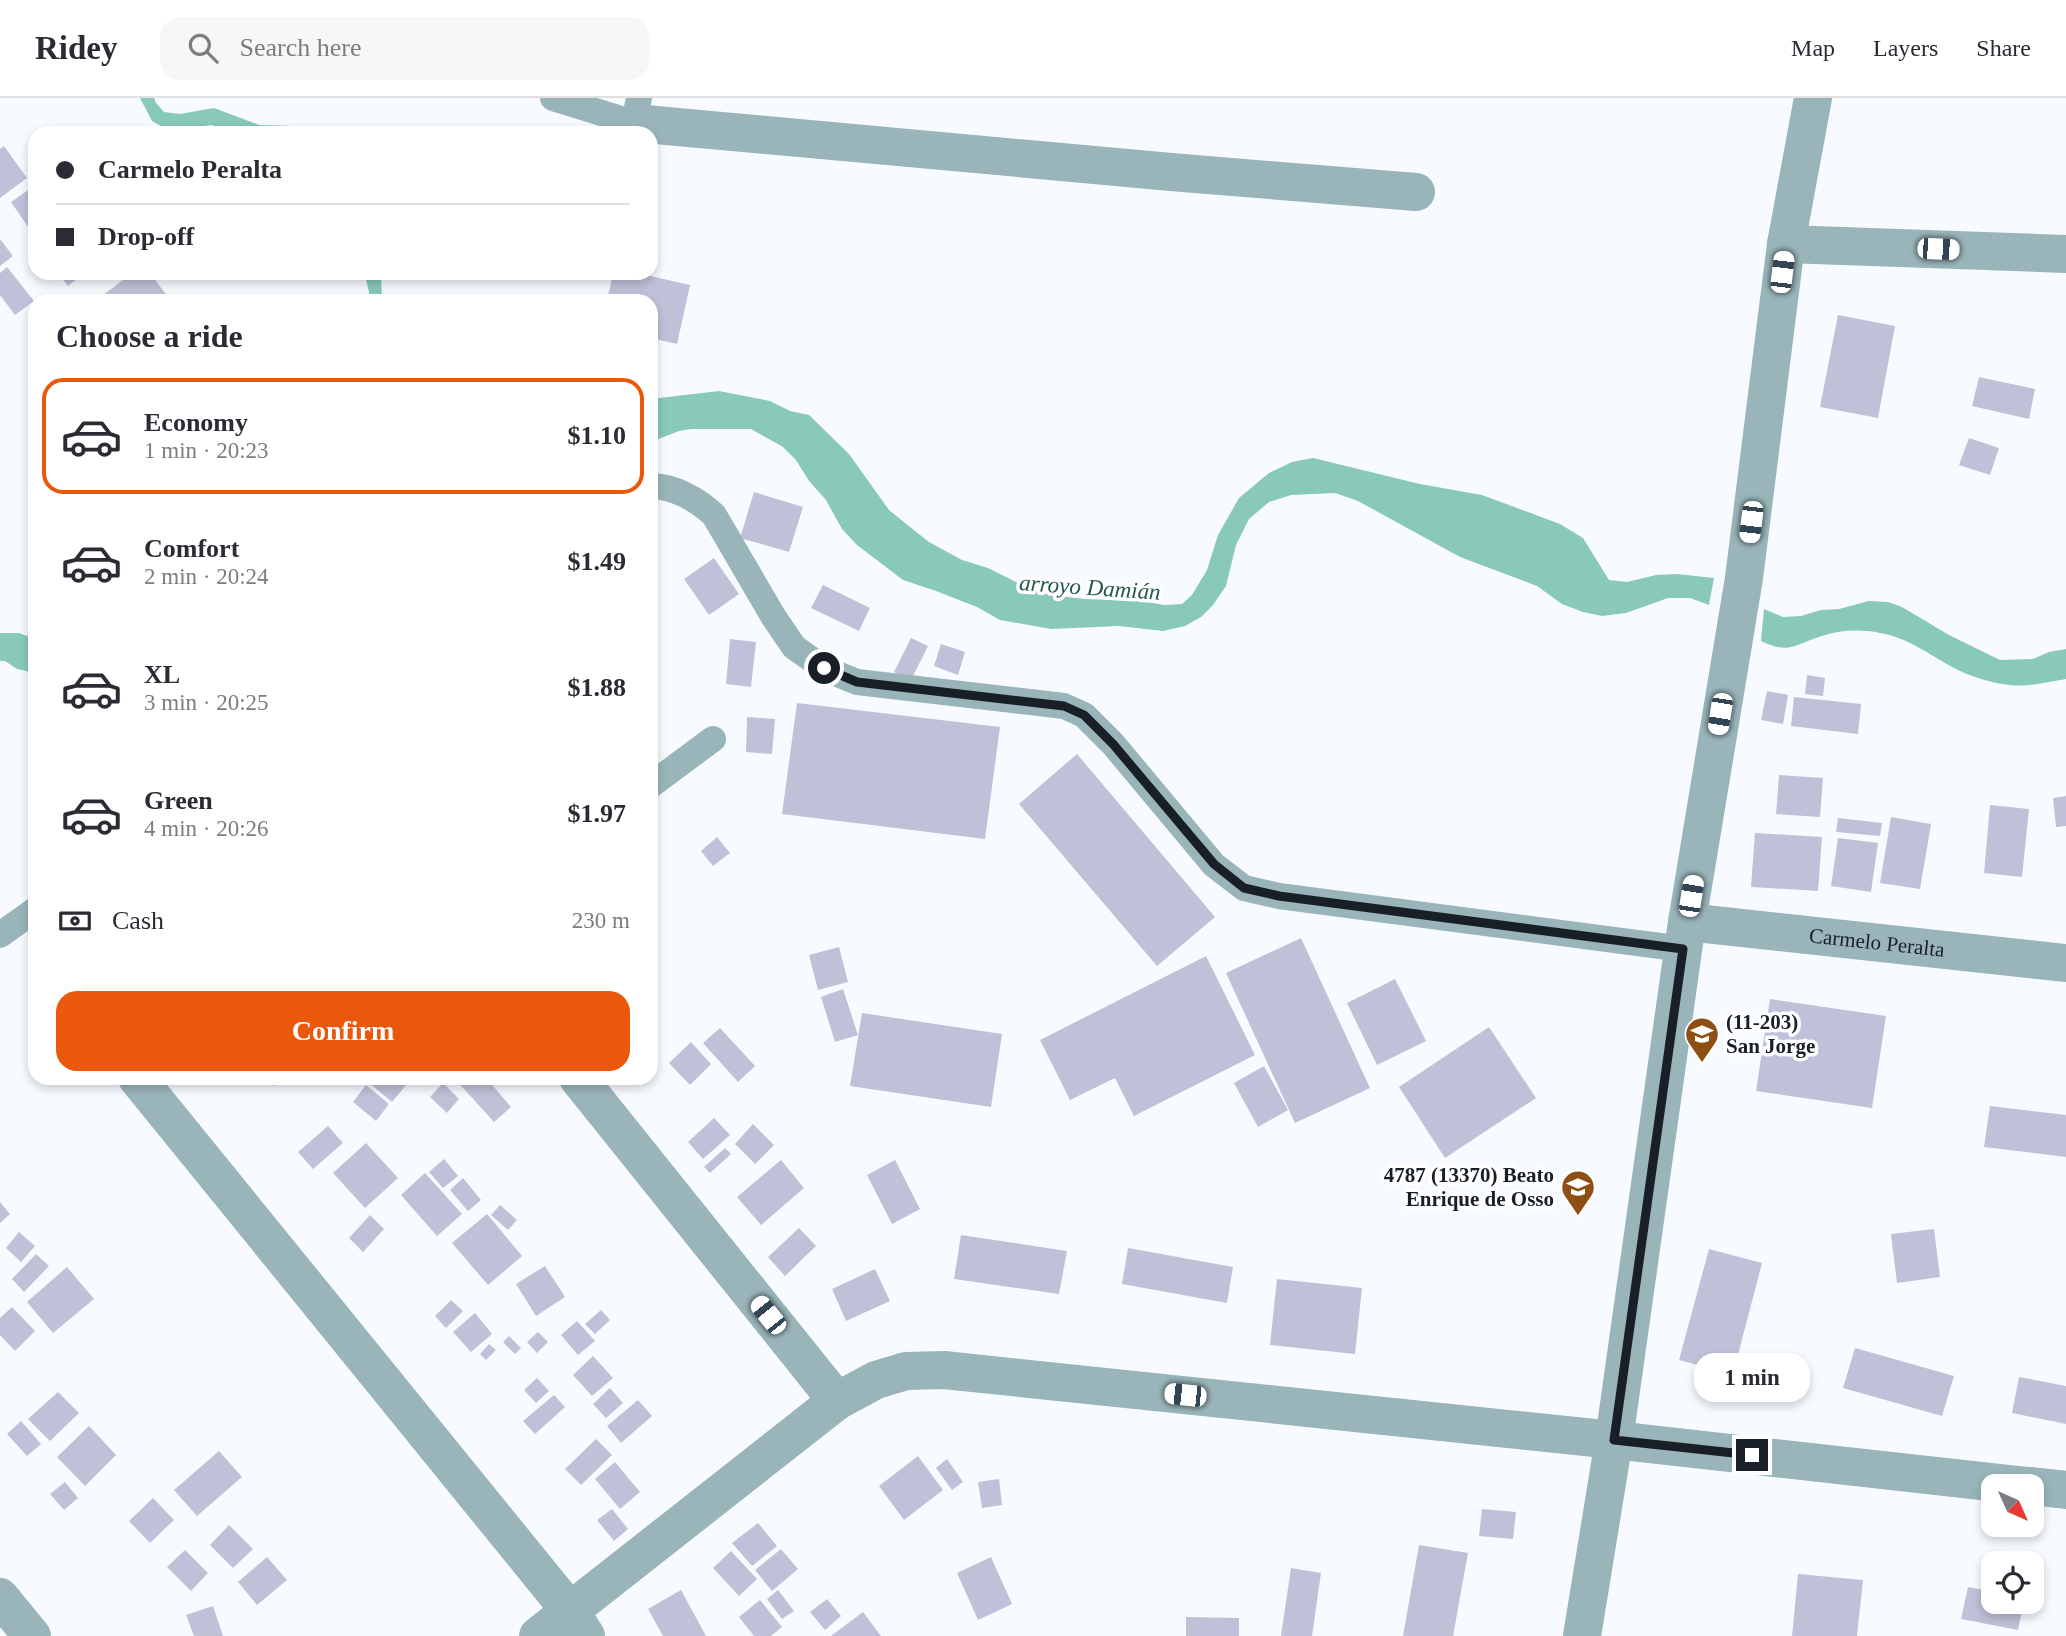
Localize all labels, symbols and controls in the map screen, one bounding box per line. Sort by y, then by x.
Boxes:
search box [160,17,650,80]
icon: search [184,29,222,67]
text: Ridey [35,30,118,66]
text: Search here [240,33,361,62]
text: Map [1791,35,1835,61]
text: Layers [1873,35,1938,61]
text: Share [1976,35,2031,61]
text: Carmelo Peralta [98,155,282,184]
text: Drop-off [98,222,194,251]
car [1917,238,1960,260]
car [1770,250,1795,294]
text: Choose a ride [56,318,243,354]
icon: car [60,405,123,468]
text: Economy [144,408,248,437]
text: $1.10 [568,421,626,450]
text: 1 min · 20:23 [144,438,269,463]
car [1739,500,1764,544]
icon: car [60,531,123,594]
text: Comfort [144,534,239,563]
text: $1.49 [568,547,626,576]
text: 2 min · 20:24 [144,564,269,589]
water label: arroyo Damián [1018,570,1161,605]
route start [808,652,840,684]
icon: car [60,657,123,720]
text: XL [144,660,180,689]
text: $1.88 [568,673,626,702]
text: 3 min · 20:25 [144,690,269,715]
car [1707,692,1734,736]
icon: car [60,783,123,846]
text: Green [144,786,213,815]
text: $1.97 [568,799,626,828]
text: 4 min · 20:26 [144,816,269,841]
car [1678,874,1705,918]
icon: cash [56,902,94,940]
text: Cash [112,906,164,935]
text: 230 m [572,908,630,933]
street label: Carmelo Peralta [1808,923,1946,962]
button: Confirm [56,991,630,1071]
place label: (11-203) San Jorge [1726,1010,1815,1058]
school or university icon: (11-203) San Jorge [1683,1015,1721,1064]
place label: 4787 (13370) Beato Enrique de Osso [1384,1163,1554,1211]
school or university icon: 4787 (13370) Beato Enrique de Osso [1559,1168,1597,1217]
car [747,1292,790,1338]
callout: 1 min [1694,1354,1810,1402]
text: 1 min [1724,1365,1780,1390]
car [1164,1382,1207,1408]
route end [1736,1439,1768,1471]
north arrow [1981,1474,2044,1536]
map controls [1981,1474,2044,1614]
button: locate [1981,1551,2044,1614]

